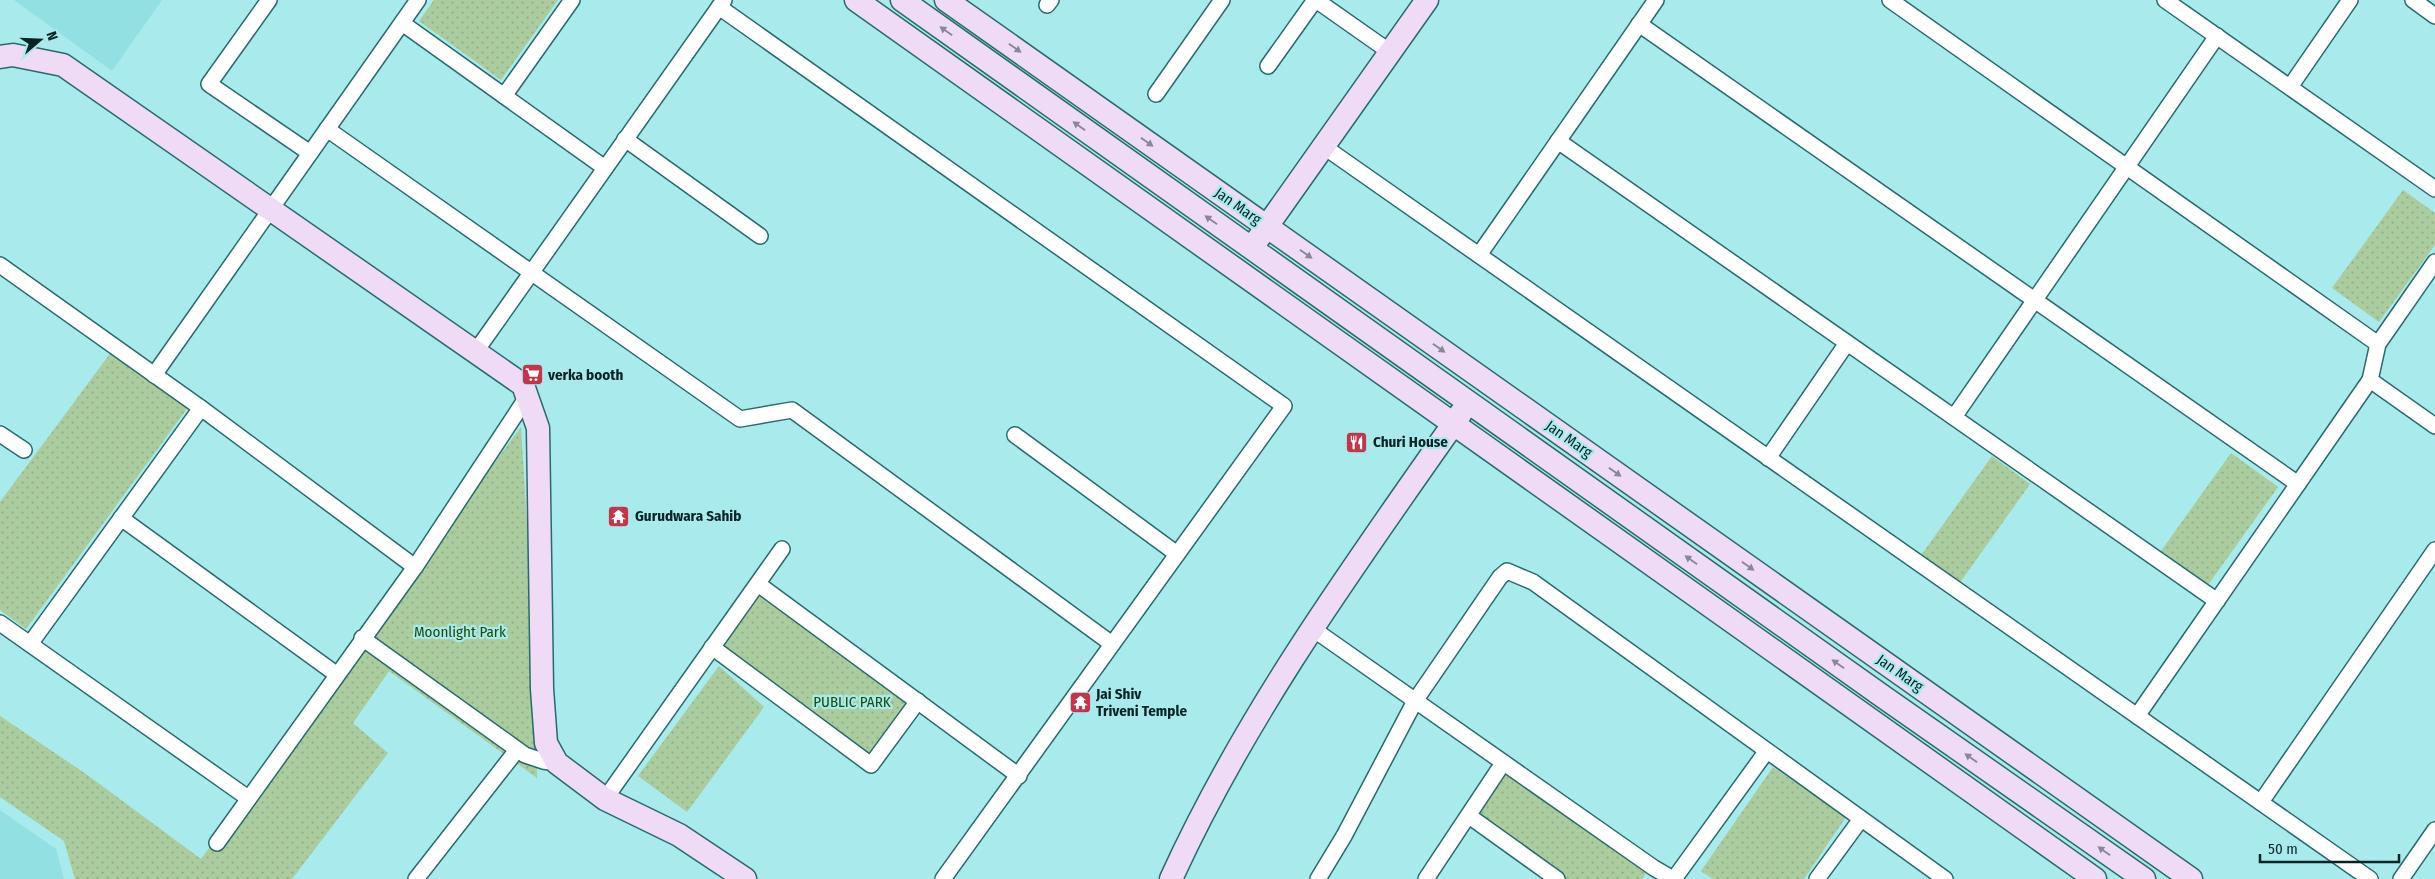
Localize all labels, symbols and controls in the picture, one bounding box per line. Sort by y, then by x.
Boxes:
north arrow [15,15,65,65]
one-way arrow [940,27,953,37]
text: N [42,29,61,43]
one-way arrow [1008,43,1021,53]
one-way arrow [1073,120,1086,131]
one-way arrow [1141,137,1154,147]
street label: Jan Marg [1211,183,1265,229]
one-way arrow [1205,215,1218,225]
one-way arrow [1300,249,1313,259]
one-way arrow [1432,343,1446,353]
supermarket icon: verka booth [520,363,544,387]
place label: verka booth [547,366,623,384]
street label: Jan Marg [1542,416,1596,462]
restaurant icon: Churi House [1345,430,1369,454]
place label: Churi House [1373,433,1448,451]
one-way arrow [1608,467,1622,477]
temple icon: Gurudwara Sahib [607,504,631,528]
place label: Gurudwara Sahib [635,507,741,525]
one-way arrow [1684,555,1698,565]
one-way arrow [1741,561,1754,571]
park label: Moonlight Park [414,623,506,641]
street label: Jan Marg [1873,650,1927,696]
one-way arrow [1832,659,1845,670]
place label: Jai Shiv Triveni Temple [1095,685,1187,720]
temple icon: Jai Shiv Triveni Temple [1068,691,1092,715]
park label: PUBLIC PARK [813,693,891,711]
one-way arrow [1964,753,1977,763]
scale bar [2260,832,2399,864]
text: 50 m [2268,840,2298,858]
one-way arrow [2097,846,2111,856]

